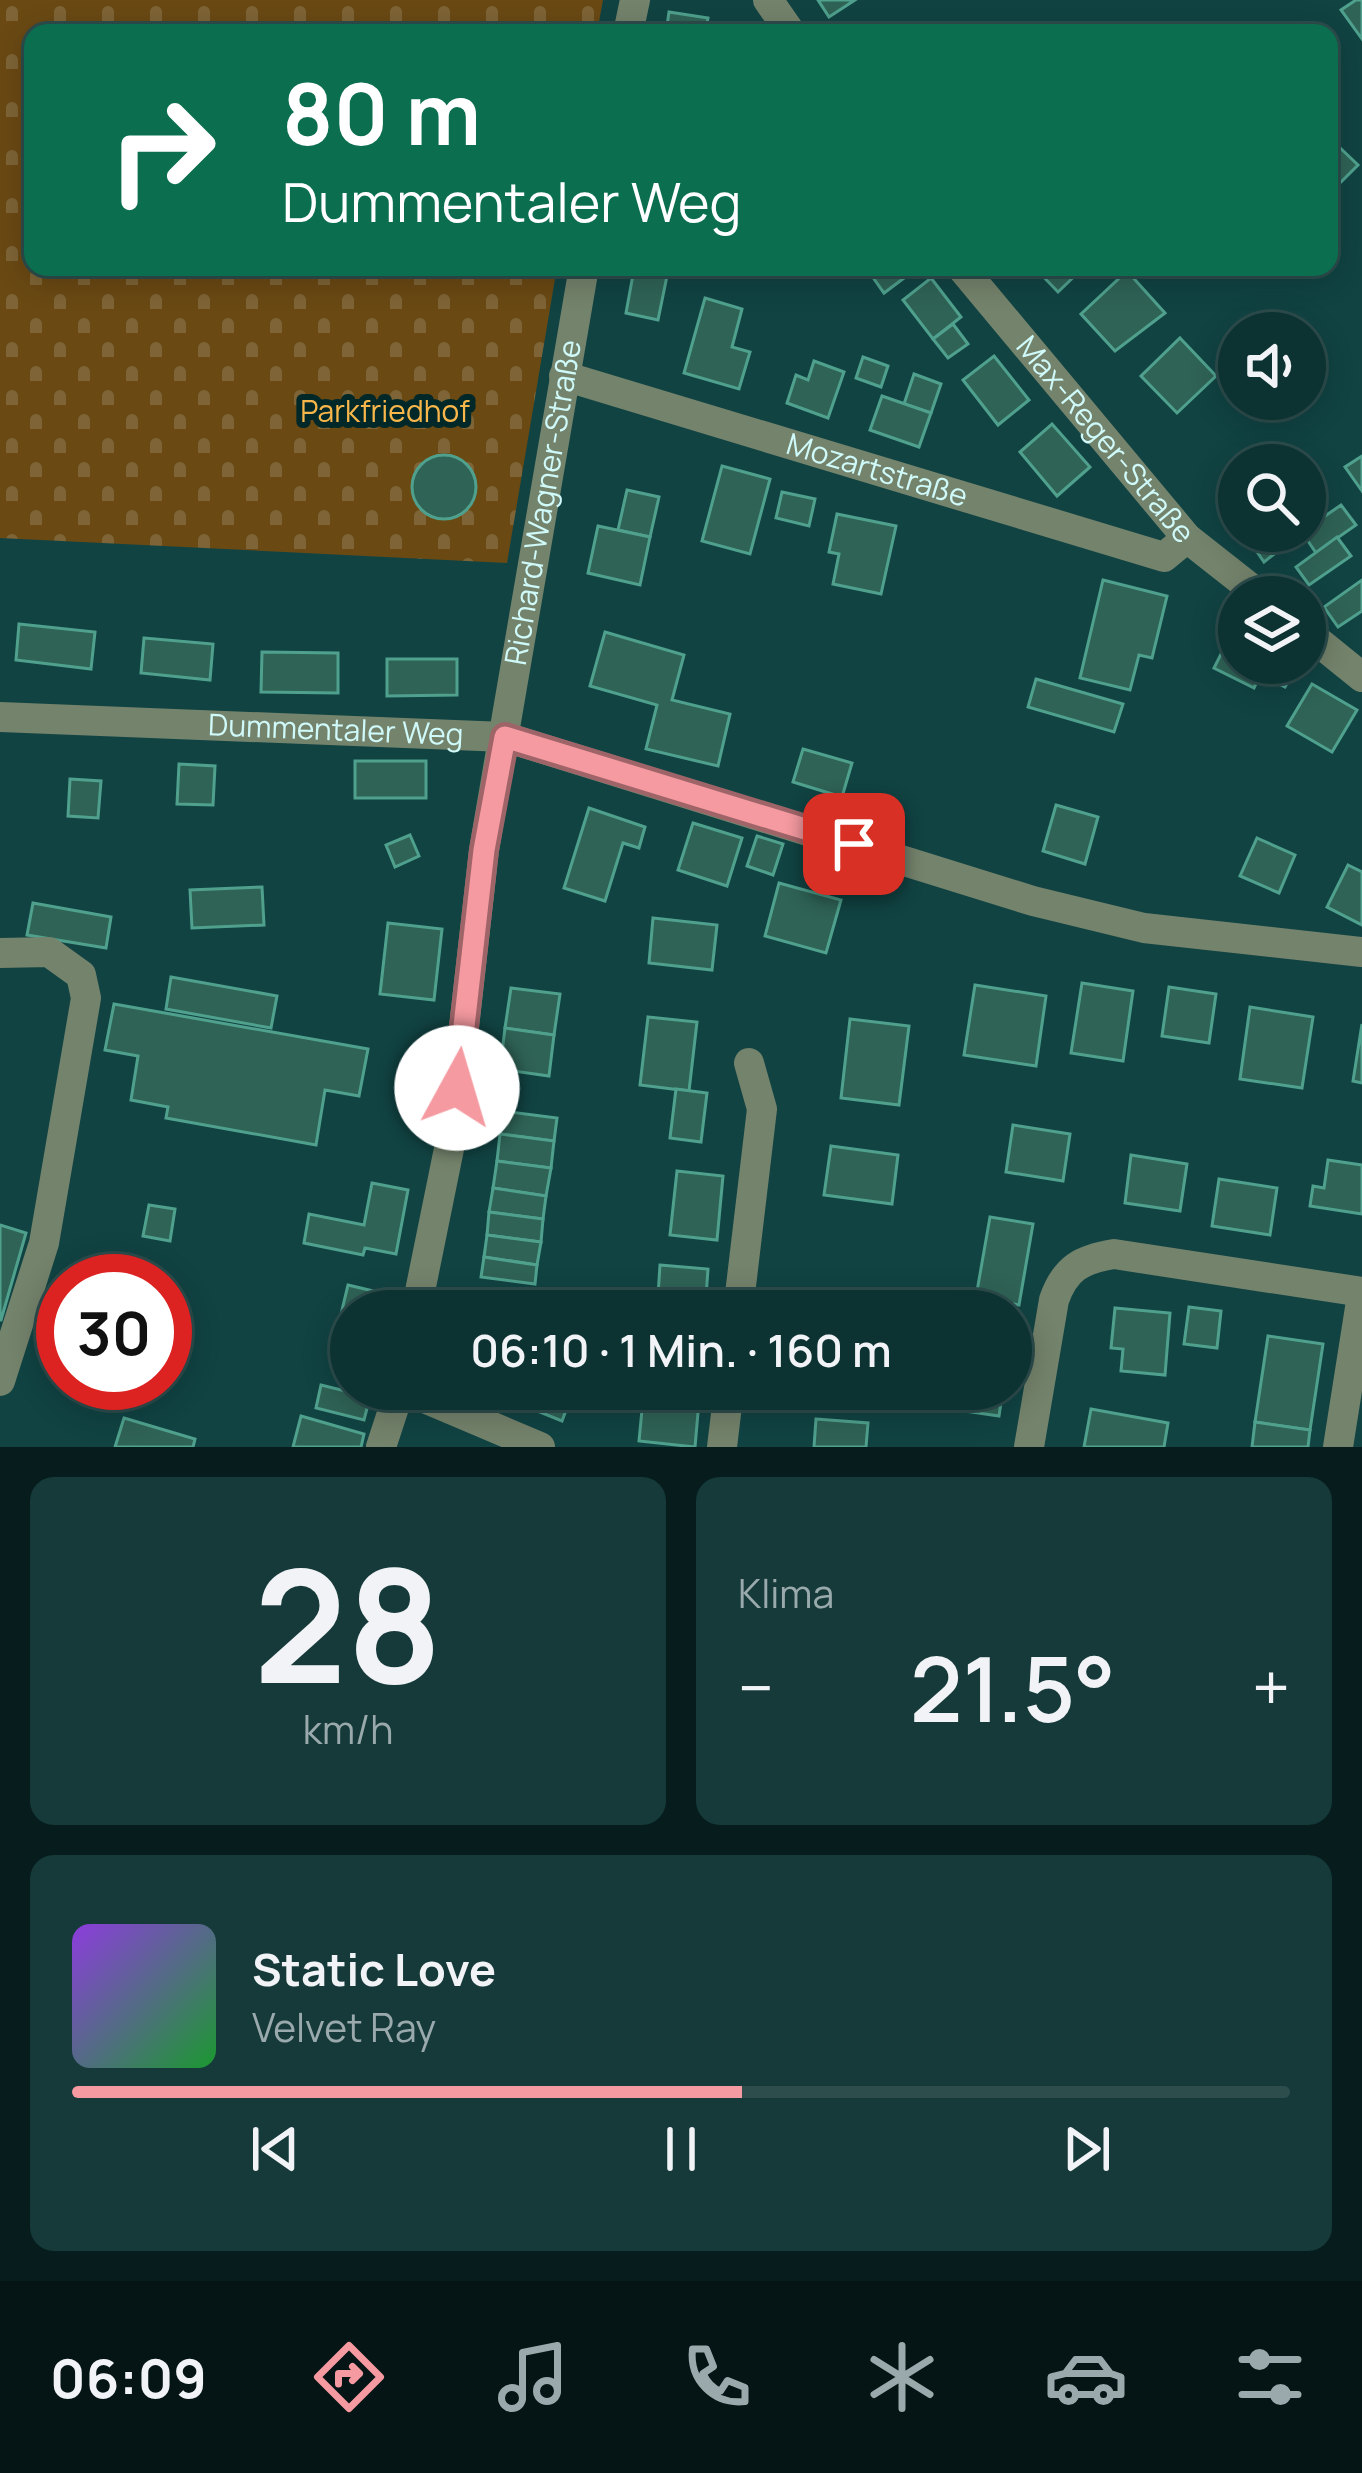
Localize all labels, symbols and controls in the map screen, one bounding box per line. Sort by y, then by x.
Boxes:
text: 80 m [282,55,481,170]
icon: right [84,72,240,228]
text: Dummentaler Weg [282,164,741,238]
map controls [1218,312,1326,684]
button: sound [1218,312,1326,420]
street label: Max-Reger-Straße [1008,326,1205,551]
street label: Richard-Wagner-Straße [494,336,590,668]
park label: Parkfriedhof [300,390,470,431]
street label: Mozartstraße [782,422,973,516]
button: search [1218,444,1326,552]
button: layers [1218,576,1326,684]
street label: Dummentaler Weg [207,703,464,754]
pin [803,793,905,895]
icon: arrive [821,811,887,877]
position arrow [394,1025,520,1151]
speed limit sign: 30 [36,1254,192,1410]
text: 06:10 · 1 Min. · 160 m [470,1319,892,1381]
text: 28 [254,1517,442,1730]
text: Klima [738,1566,834,1620]
text: 21.5° [910,1626,1116,1749]
text: − [738,1642,774,1732]
text: + [1252,1642,1290,1732]
text: km/h [303,1702,393,1756]
text: Static Love [252,1938,496,2000]
text: Velvet Ray [252,2000,436,2054]
icon: previous [242,2116,308,2182]
icon: pause [648,2116,714,2182]
icon: next [1054,2116,1120,2182]
icon: directions [307,2335,391,2419]
icon: music [491,2335,575,2419]
icon: phone [675,2335,759,2419]
icon: climate [860,2335,944,2419]
icon: car [1044,2335,1128,2419]
icon: filters [1228,2335,1312,2419]
text: 06:09 [50,2340,207,2414]

